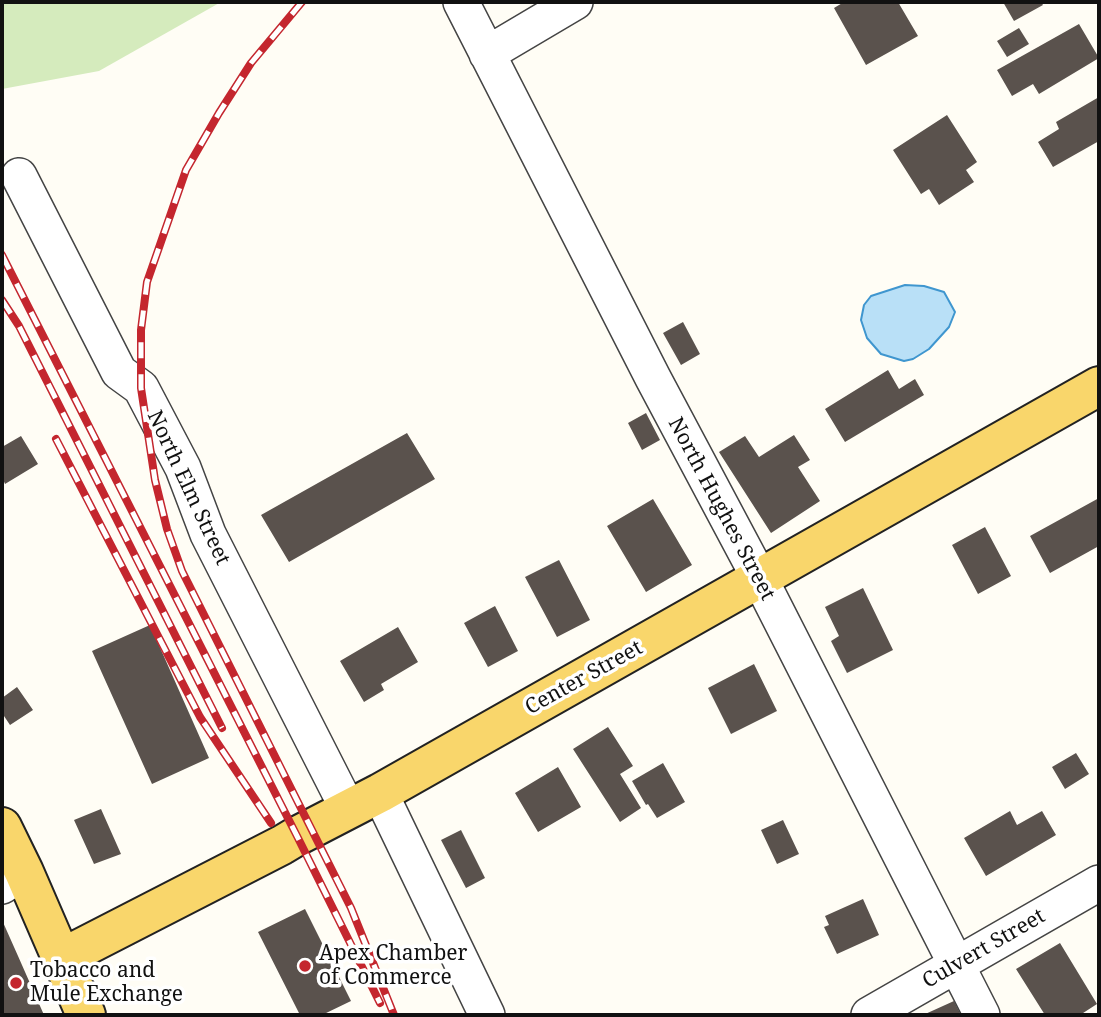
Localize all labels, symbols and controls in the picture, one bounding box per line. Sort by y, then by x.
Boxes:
street label: North Elm Street [141,407,235,569]
street label: North Hughes Street [662,413,780,605]
street label: Center Street [521,635,647,721]
street label: Culvert Street [918,904,1050,994]
place label: Apex Chamber of Commerce [319,941,467,991]
place label: Tobacco and Mule Exchange [30,958,183,1008]
marker: Apex Chamber of Commerce [297,958,313,974]
marker: Tobacco and Mule Exchange [8,975,24,991]

